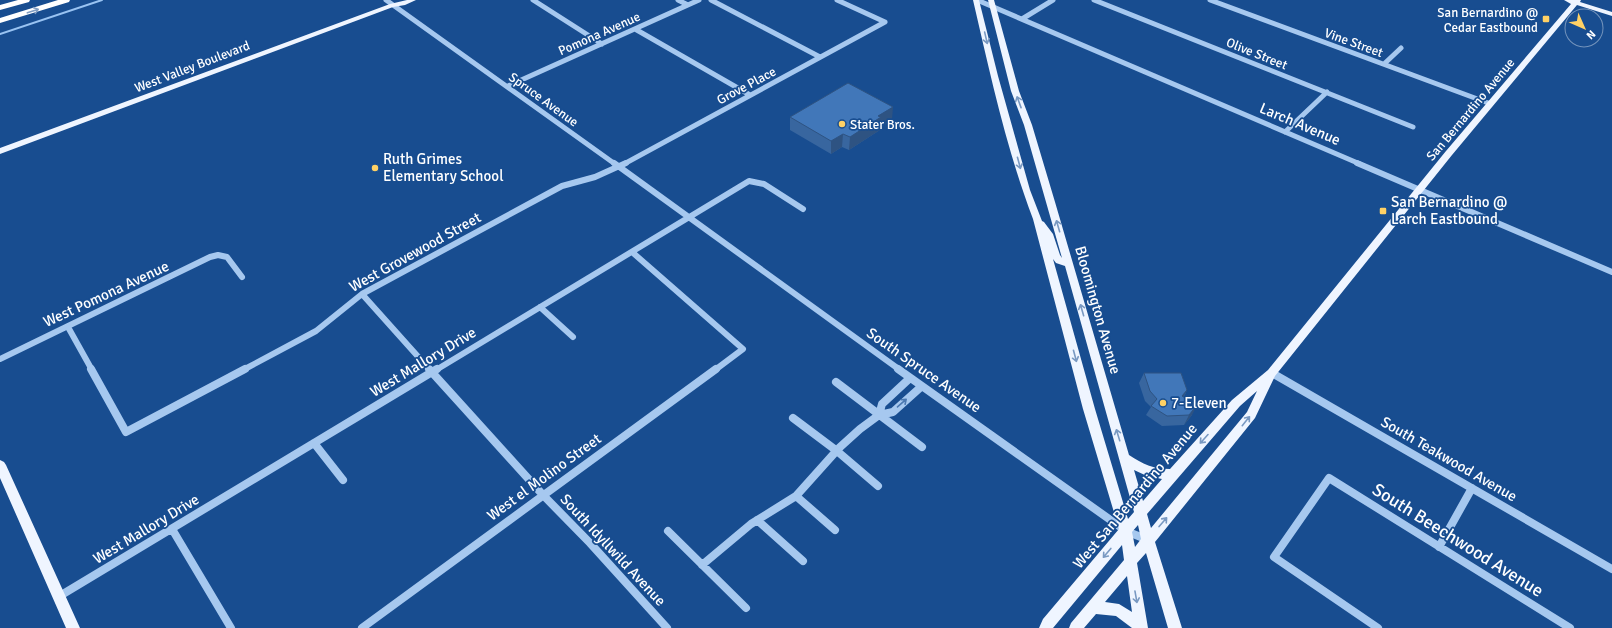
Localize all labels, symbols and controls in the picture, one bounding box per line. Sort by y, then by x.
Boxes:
place label: San Bernardino @ Cedar Eastbound [1437,5,1538,36]
one-way arrow [27,7,40,14]
north arrow [1564,8,1604,48]
street label: Pomona Avenue [556,9,643,59]
marker: San Bernardino @ Cedar Eastbound [1541,14,1551,24]
street label: Vine Street [1322,25,1386,61]
text: N [1583,27,1598,42]
one-way arrow [982,31,990,44]
street label: Olive Street [1224,34,1290,74]
street label: West Valley Boulevard [132,38,252,96]
street label: San Bernardino Avenue [1423,55,1518,164]
street label: Grove Place [714,64,779,108]
street label: Spruce Avenue [506,69,581,130]
one-way arrow [1015,97,1023,109]
street label: Larch Avenue [1257,99,1343,149]
place label: Stater Bros. [850,117,915,133]
marker: Stater Bros. [837,119,847,129]
place label: Ruth Grimes Elementary School [383,150,504,185]
one-way arrow [1016,157,1023,170]
marker: Ruth Grimes Elementary School [370,163,380,173]
place label: San Bernardino @ Larch Eastbound [1391,193,1507,228]
marker: San Bernardino @ Larch Eastbound [1378,206,1388,216]
street label: West Grovewood Street [346,208,484,296]
one-way arrow [1054,220,1061,233]
street label: Bloomington Avenue [1071,244,1125,376]
street label: West Pomona Avenue [40,257,172,331]
one-way arrow [1078,304,1085,317]
street label: West Mallory Drive [367,323,479,401]
street label: South Spruce Avenue [863,324,985,416]
one-way arrow [1071,349,1079,362]
place label: 7-Eleven [1171,394,1227,412]
marker: 7-Eleven [1158,398,1168,408]
one-way arrow [897,399,907,408]
street label: South Teakwood Avenue [1378,413,1520,505]
one-way arrow [1241,416,1250,427]
street label: West San Bernardino Avenue [1069,420,1201,572]
one-way arrow [1114,429,1121,442]
street label: West el Molino Street [483,430,605,524]
one-way arrow [1200,434,1209,444]
street label: South Beechwood Avenue [1368,478,1548,602]
street label: West Mallory Drive [90,490,202,568]
street label: South Idyllwild Avenue [556,490,670,610]
one-way arrow [1159,517,1168,528]
one-way arrow [1103,548,1112,558]
one-way arrow [1132,590,1140,603]

